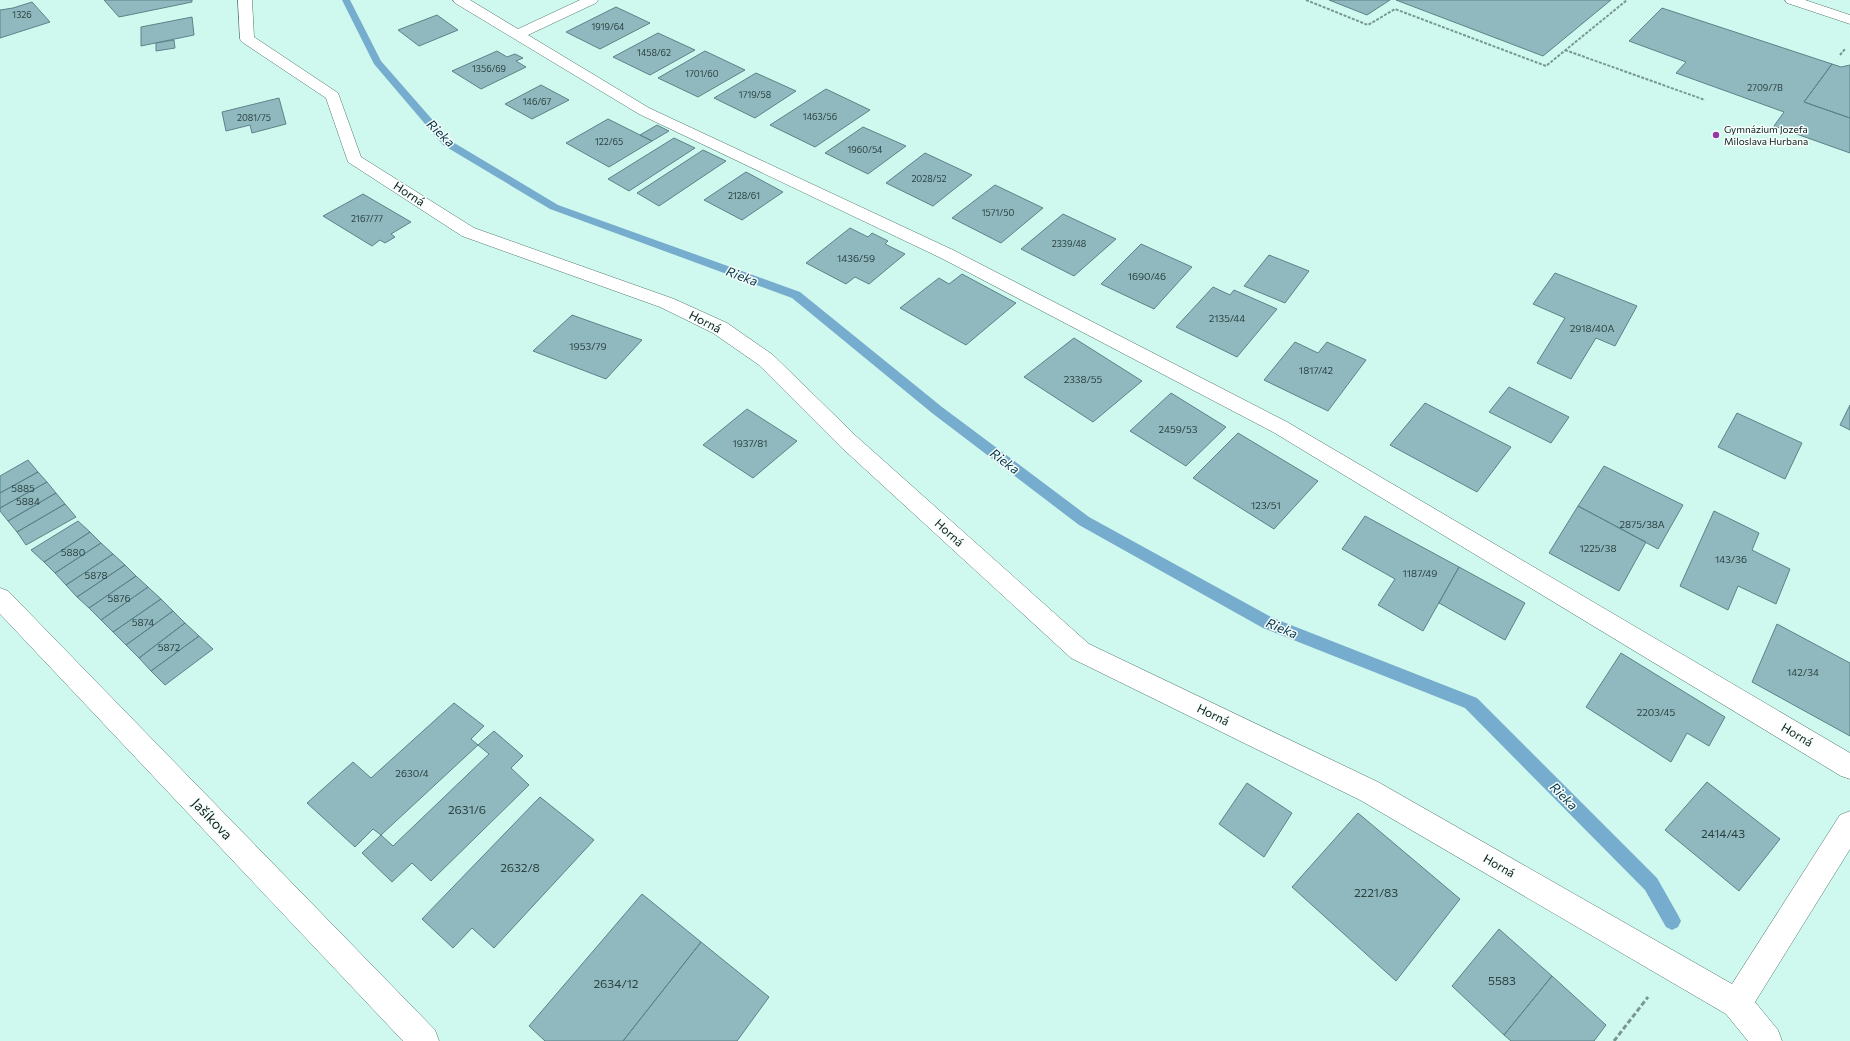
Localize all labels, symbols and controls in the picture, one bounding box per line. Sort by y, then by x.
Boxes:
house number: 1326 [12,9,32,20]
house number: 1919/64 [591,21,625,32]
house number: 1458/62 [637,47,671,58]
house number: 1356/69 [472,63,506,74]
house number: 1701/60 [685,68,719,79]
house number: 2709/7B [1747,82,1783,93]
house number: 1719/58 [739,89,771,100]
house number: 146/67 [523,96,551,107]
house number: 1463/56 [803,111,837,122]
house number: 2081/75 [237,112,271,123]
water label: Rieka [424,116,458,150]
place label: Gymnázium Jozefa Miloslava Hurbana [1724,123,1808,147]
marker: Gymnázium Jozefa Miloslava Hurbana [1711,130,1721,140]
house number: 122/65 [595,136,623,147]
house number: 1960/54 [847,144,883,155]
house number: 2028/52 [911,173,947,184]
street label: Horná [391,178,428,208]
house number: 2128/61 [728,190,760,201]
house number: 1571/50 [982,207,1014,218]
house number: 2167/77 [351,213,383,224]
house number: 2339/48 [1052,238,1086,249]
house number: 1436/59 [837,252,875,264]
water label: Rieka [724,263,760,289]
house number: 1690/46 [1128,270,1166,282]
street label: Horná [687,307,724,335]
house number: 2135/44 [1209,312,1245,324]
house number: 2918/40A [1570,322,1614,334]
house number: 1953/79 [569,340,607,352]
house number: 1817/42 [1299,364,1334,376]
house number: 2338/55 [1064,373,1103,385]
house number: 2459/53 [1159,423,1198,435]
house number: 1937/81 [732,437,768,449]
water label: Rieka [987,445,1023,477]
house number: 5885 [11,482,35,494]
house number: 5884 [16,495,40,507]
house number: 123/51 [1251,499,1281,511]
street label: Horná [932,516,967,549]
house number: 2875/38A [1619,518,1665,530]
house number: 1225/38 [1579,542,1617,554]
house number: 5880 [61,546,85,558]
house number: 143/36 [1715,553,1747,565]
house number: 1187/49 [1403,567,1437,579]
house number: 5878 [84,569,108,581]
house number: 5876 [107,592,131,604]
water label: Rieka [1264,614,1300,642]
house number: 5874 [132,616,154,628]
house number: 5872 [158,641,181,653]
house number: 142/34 [1787,666,1819,678]
street label: Horná [1195,700,1232,728]
house number: 2203/45 [1637,706,1675,718]
street label: Horná [1779,719,1816,749]
house number: 2630/4 [395,767,429,779]
water label: Rieka [1547,779,1581,813]
street label: Jašíkova [188,794,236,843]
house number: 2631/6 [448,802,486,816]
house number: 2414/43 [1701,826,1745,840]
street label: Horná [1481,851,1518,880]
house number: 2632/8 [500,860,540,874]
house number: 2221/83 [1354,885,1398,899]
house number: 5583 [1488,973,1516,987]
house number: 2634/12 [593,976,639,990]

